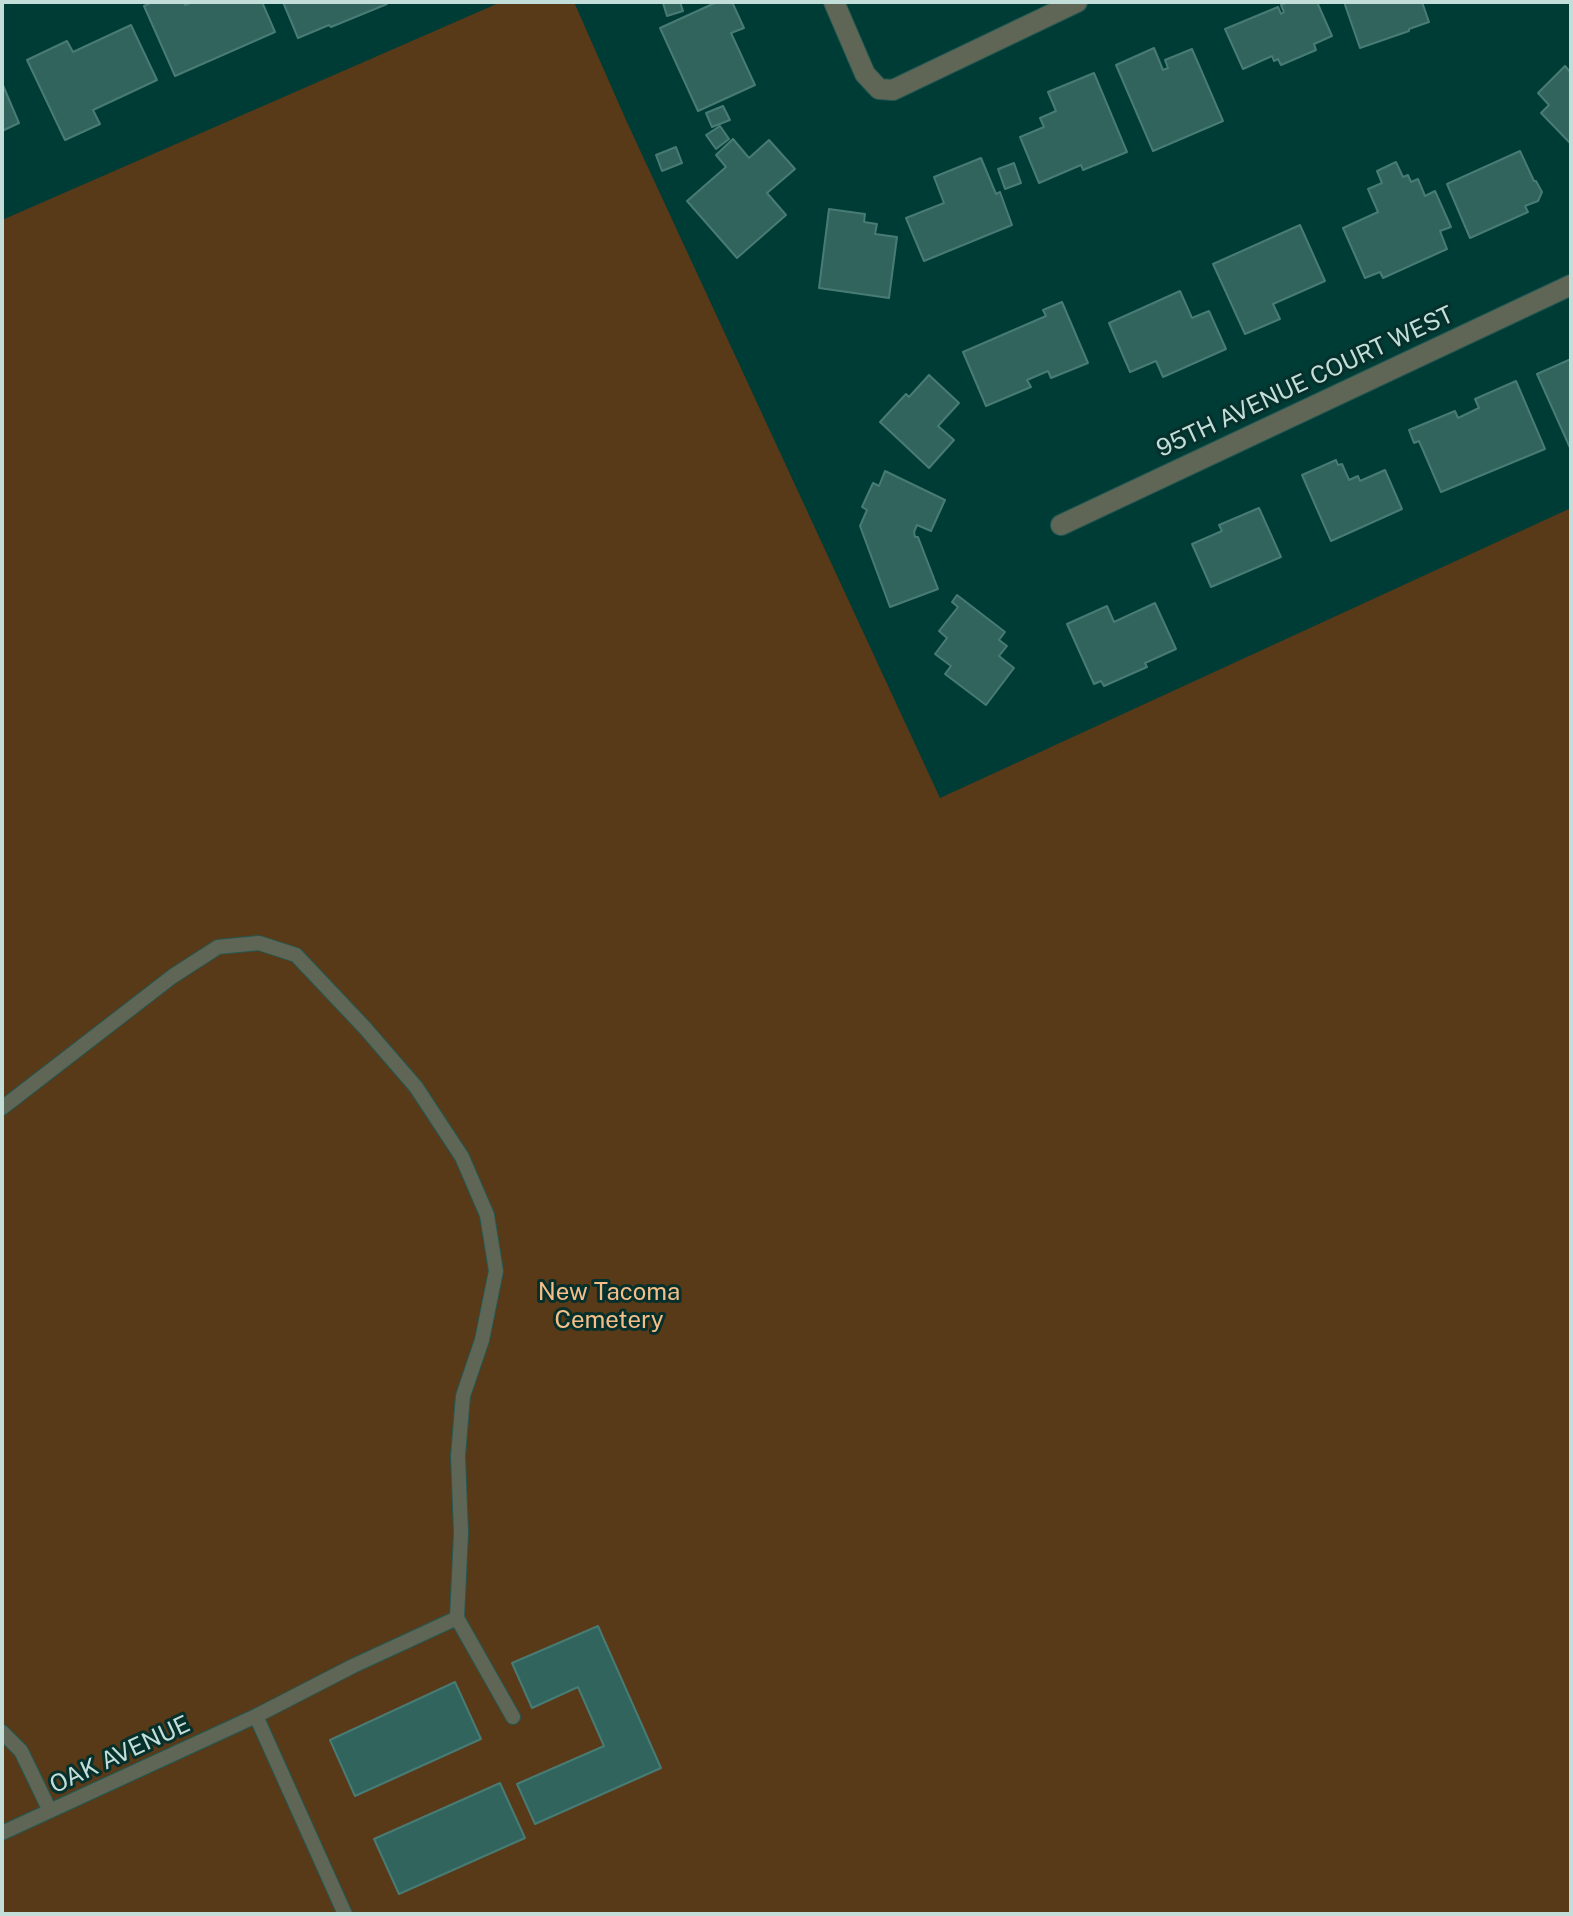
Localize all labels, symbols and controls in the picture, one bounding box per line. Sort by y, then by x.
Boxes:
street label: 95TH AVENUE COURT WEST [1152,300,1458,464]
park label: New Tacoma Cemetery [538,1279,680,1335]
street label: OAK AVENUE [45,1710,195,1800]

